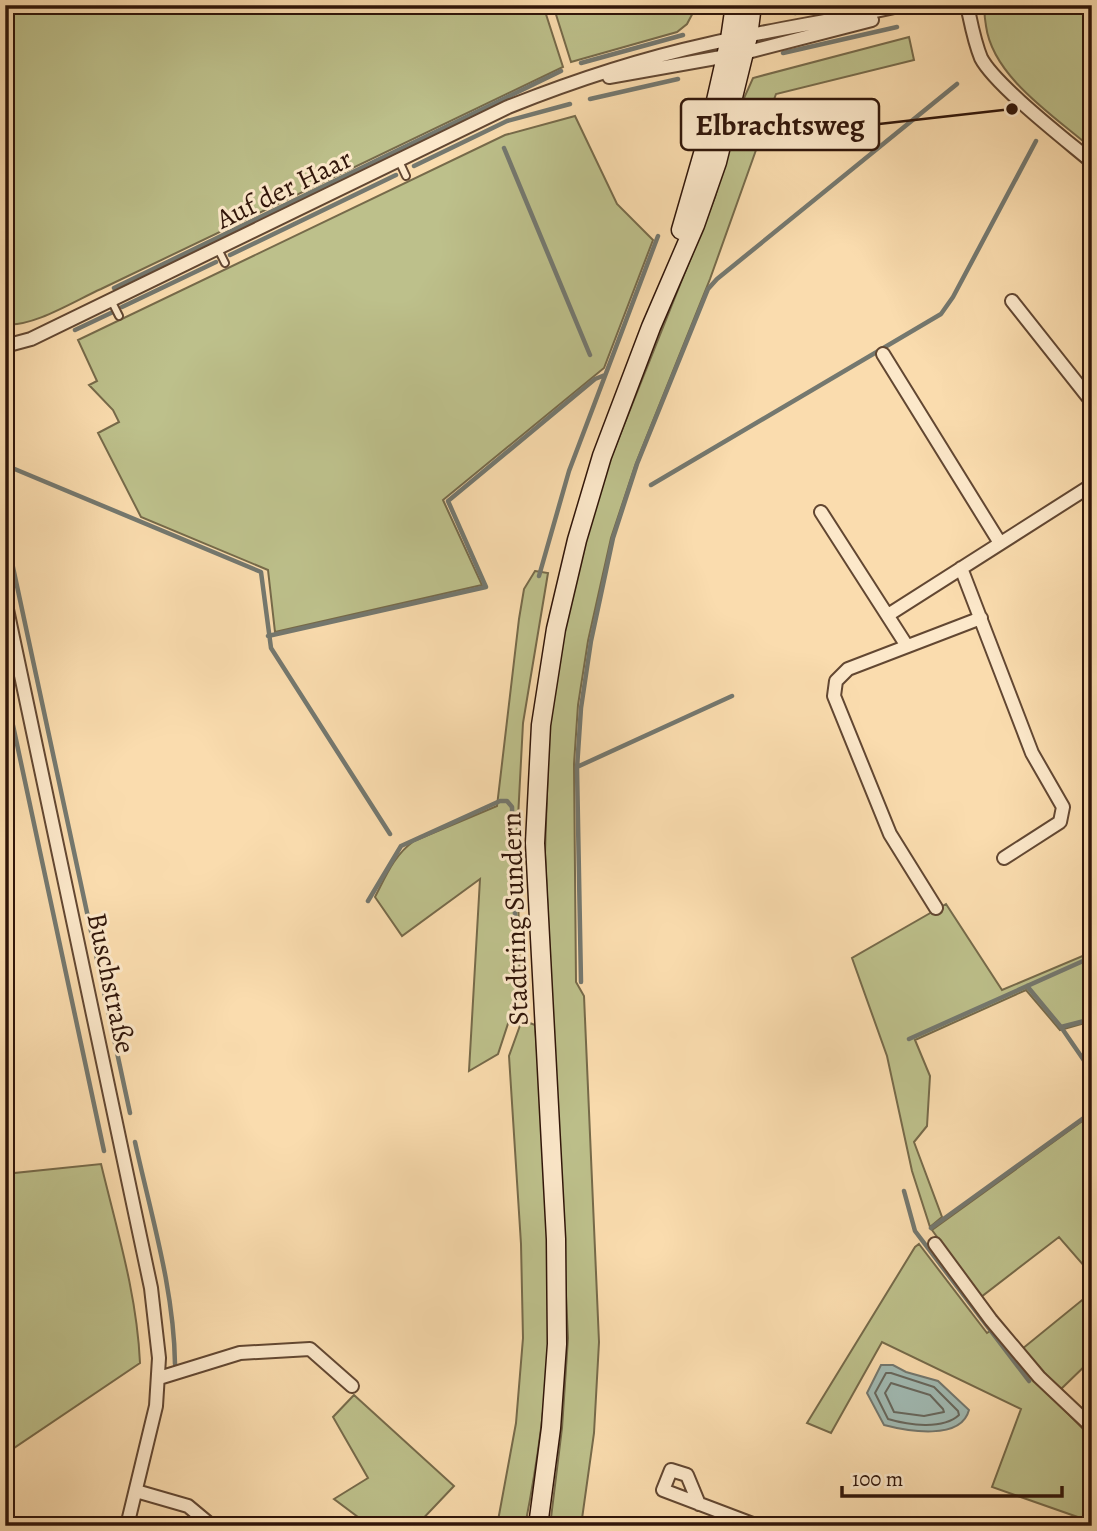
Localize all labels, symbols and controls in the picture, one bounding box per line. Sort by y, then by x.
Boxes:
callout: Elbrachtsweg [681,99,879,150]
text: Elbrachtsweg [695,105,866,145]
street label: Auf der Haar [209,140,359,239]
street label: Stadtring Sundern [492,811,538,1027]
street label: Buschstraße [78,909,144,1057]
scale bar [842,1454,1062,1498]
text: 100 m [852,1465,903,1493]

